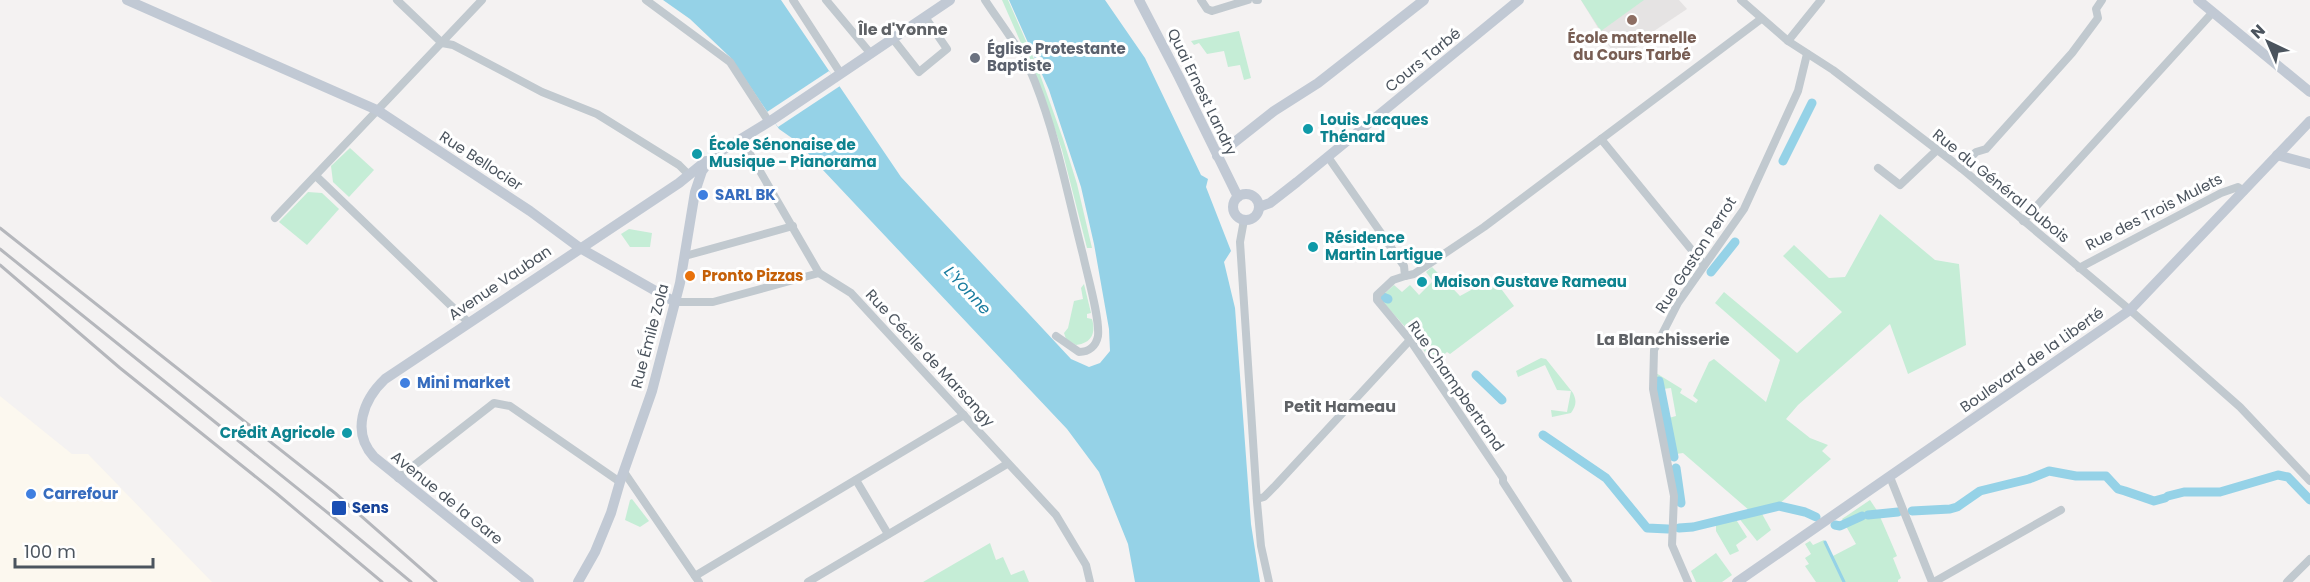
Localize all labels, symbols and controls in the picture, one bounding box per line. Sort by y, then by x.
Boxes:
north arrow [2238,12,2298,72]
marker: École maternelle du Cours Tarbé [1625,13,1639,27]
district label: Île d'Yonne [857,18,948,41]
text: N [2246,19,2270,44]
street label: Cours Tarbé [1381,23,1465,97]
street label: Quai Ernest Landry [1163,25,1243,159]
place label: École maternelle du Cours Tarbé [1568,27,1696,65]
place label: Église Protestante Baptiste [987,38,1126,76]
marker: Église Protestante Baptiste [968,51,982,65]
place label: Louis Jacques Thénard [1320,109,1429,147]
marker: Louis Jacques Thénard [1301,122,1315,136]
street label: Rue du Général Dubois [1928,124,2074,248]
street label: Rue Bellocier [436,126,527,196]
place label: École Sénonaise de Musique - Pianorama [709,134,877,172]
marker: École Sénonaise de Musique - Pianorama [690,147,704,161]
street label: Rue des Trois Mulets [2082,168,2226,255]
place label: SARL BK [715,184,776,205]
marker: SARL BK [696,188,710,202]
street label: Rue Gaston Perrot [1650,193,1741,317]
place label: Résidence Martin Lartigue [1325,227,1443,265]
street label: Avenue Vauban [444,240,555,325]
marker: Résidence Martin Lartigue [1306,240,1320,254]
water label: L'Yonne [939,261,996,320]
place label: Pronto Pizzas [702,265,804,286]
marker: Pronto Pizzas [683,269,697,283]
place label: Maison Gustave Rameau [1434,271,1627,292]
marker: Maison Gustave Rameau [1415,275,1429,289]
street label: Rue Émile Zola [625,281,674,390]
street label: Rue Cécile de Marsangy [861,284,1000,431]
street label: Boulevard de la Liberté [1956,302,2108,417]
street label: Rue Champbertrand [1403,316,1509,455]
district label: La Blanchisserie [1596,328,1730,351]
place label: Mini market [417,372,510,393]
marker: Mini market [398,376,412,390]
district label: Petit Hameau [1284,395,1396,418]
place label: Crédit Agricole [220,422,335,443]
marker: Crédit Agricole [340,426,354,440]
street label: Avenue de la Gare [387,446,508,549]
place label: Carrefour [43,483,119,504]
marker: Carrefour [24,487,38,501]
place label: Sens [352,497,389,518]
marker: Sens [330,499,348,517]
scale bar [15,531,153,569]
text: 100 m [24,539,76,564]

